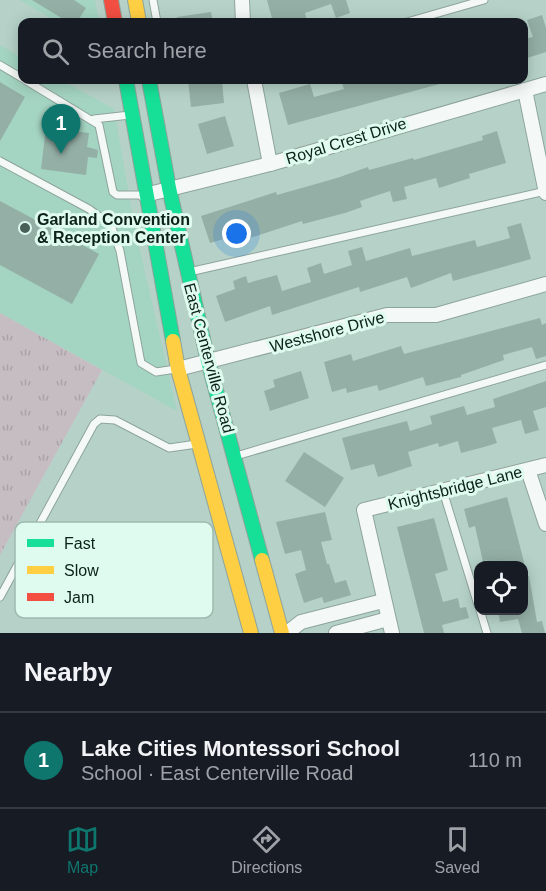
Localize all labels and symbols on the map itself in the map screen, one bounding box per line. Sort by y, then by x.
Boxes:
pin: 1 [42,104,80,154]
street label: Royal Crest Drive [284,115,409,167]
place label: Garland Convention & Reception Center [37,211,190,246]
your location [222,219,251,248]
marker: Garland Convention & Reception Center [18,221,32,235]
street label: East Centerville Road [181,281,237,435]
street label: Westshore Drive [268,308,386,355]
street label: Knightsbridge Lane [386,463,524,513]
legend [15,522,213,618]
text: Fast [64,535,96,552]
text: Slow [64,562,99,579]
text: Jam [64,589,94,606]

